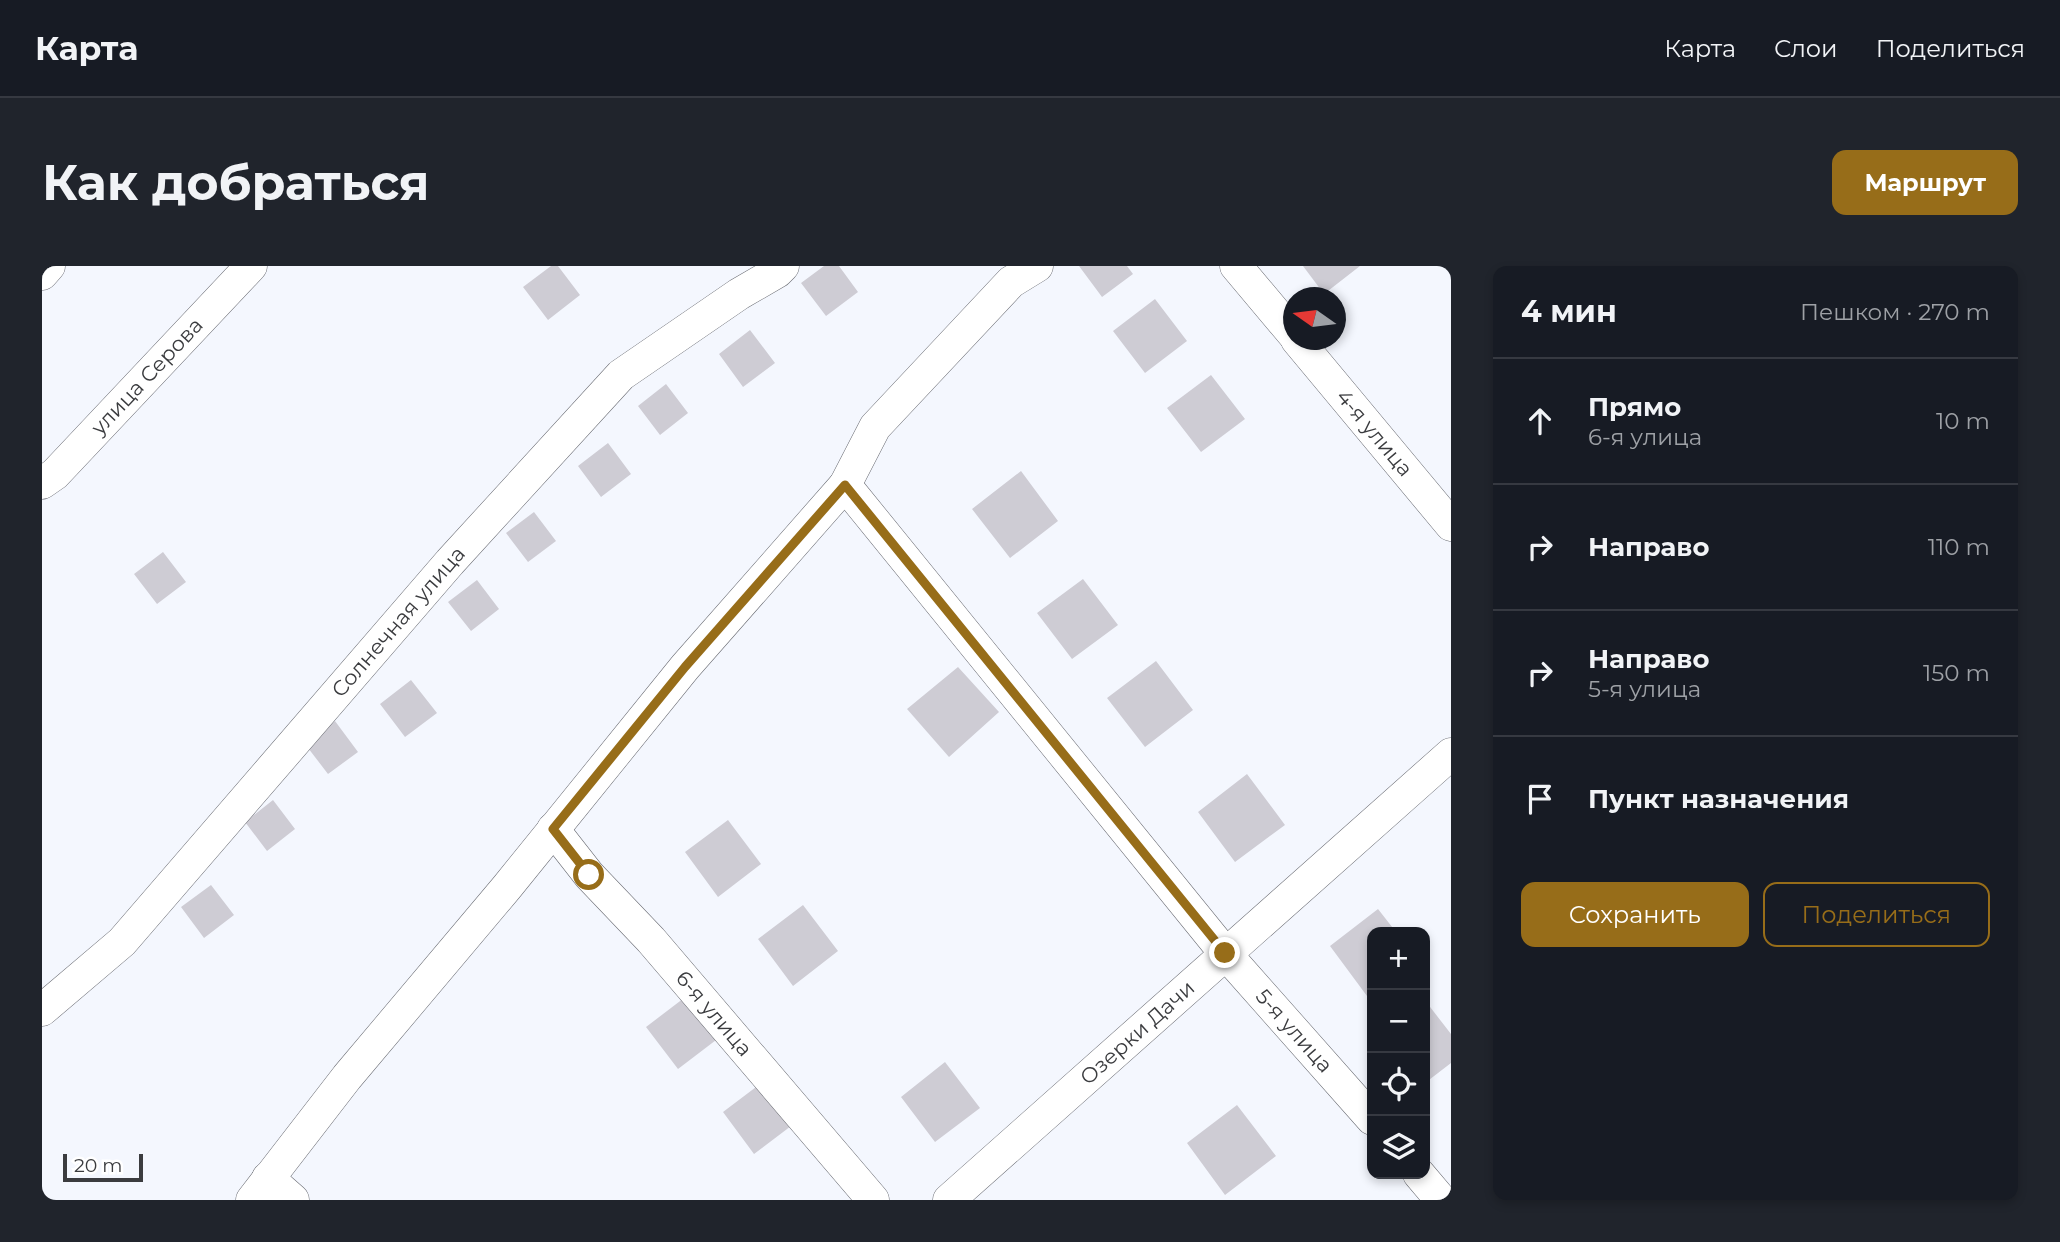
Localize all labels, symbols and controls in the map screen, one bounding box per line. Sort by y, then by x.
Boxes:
text: Карта [35,28,138,68]
text: Карта [1664,34,1736,63]
text: Слои [1774,34,1838,63]
text: Поделиться [1876,34,2025,63]
button: Маршрут [1832,150,2018,215]
text: Как добраться [42,153,430,212]
north arrow [1283,287,1346,350]
text: 4 мин [1521,293,1617,330]
text: Пешком · 270 m [1800,298,1990,326]
street label: улица Серова [85,312,208,440]
street label: 4-я улица [1331,384,1418,481]
text: Прямо [1588,391,1681,423]
icon: ahead [1521,402,1559,440]
text: 10 m [1936,407,1990,435]
text: 6-я улица [1588,423,1702,451]
icon: right [1521,528,1559,566]
text: Направо [1588,531,1709,563]
text: 110 m [1928,533,1990,561]
street label: Солнечная улица [326,541,470,702]
text: Направо [1588,643,1709,675]
icon: right [1521,654,1559,692]
text: 150 m [1923,659,1990,687]
text: 5-я улица [1588,675,1701,703]
icon: arrive [1521,780,1559,818]
text: Пункт назначения [1588,783,1849,815]
route start [573,859,604,890]
button: Сохранить [1521,882,1749,947]
button: Поделиться [1763,882,1990,947]
map controls [1367,927,1430,1179]
button: + [1367,927,1430,990]
route end [1209,937,1240,968]
street label: 6-я улица [671,965,758,1061]
street label: Озерки Дачи [1075,975,1199,1090]
street label: 5-я улица [1251,984,1338,1078]
button: − [1367,990,1430,1053]
button: locate [1367,1053,1430,1116]
button: layers [1367,1116,1430,1179]
scale bar [63,1151,144,1183]
text: 20 m [74,1154,122,1177]

